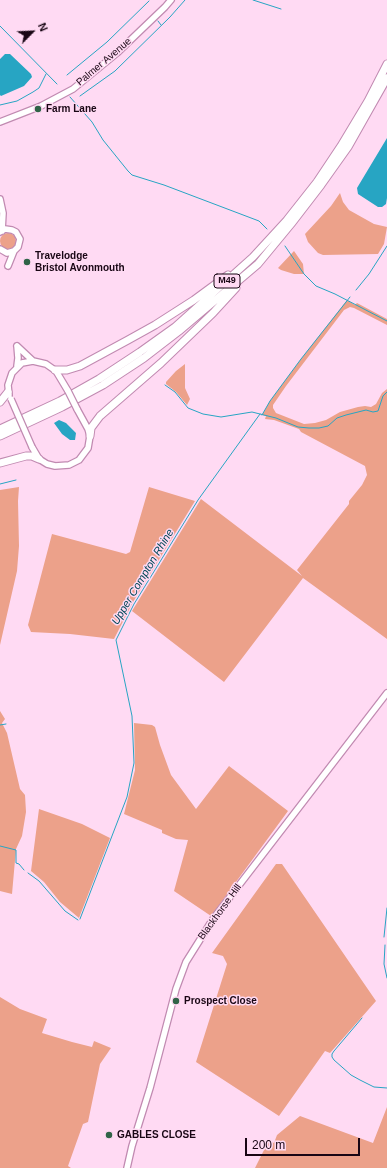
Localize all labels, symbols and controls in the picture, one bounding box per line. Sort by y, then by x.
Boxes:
north arrow [12,12,52,52]
text: N [36,21,50,33]
street label: Palmer Avenue [74,35,134,89]
place label: Farm Lane [46,103,97,115]
marker: Farm Lane [33,104,43,114]
place label: Travelodge Bristol Avonmouth [35,250,125,274]
marker: Travelodge Bristol Avonmouth [22,257,32,267]
road number: M49 [214,274,240,288]
water label: Upper Compton Rhine [109,527,177,627]
street label: Blackhorse Hill [196,882,244,942]
place label: Prospect Close [184,995,257,1007]
marker: Prospect Close [171,996,181,1006]
place label: GABLES CLOSE [117,1129,196,1141]
marker: GABLES CLOSE [104,1130,114,1140]
scale bar [247,1130,362,1156]
text: 200 m [252,1138,285,1152]

